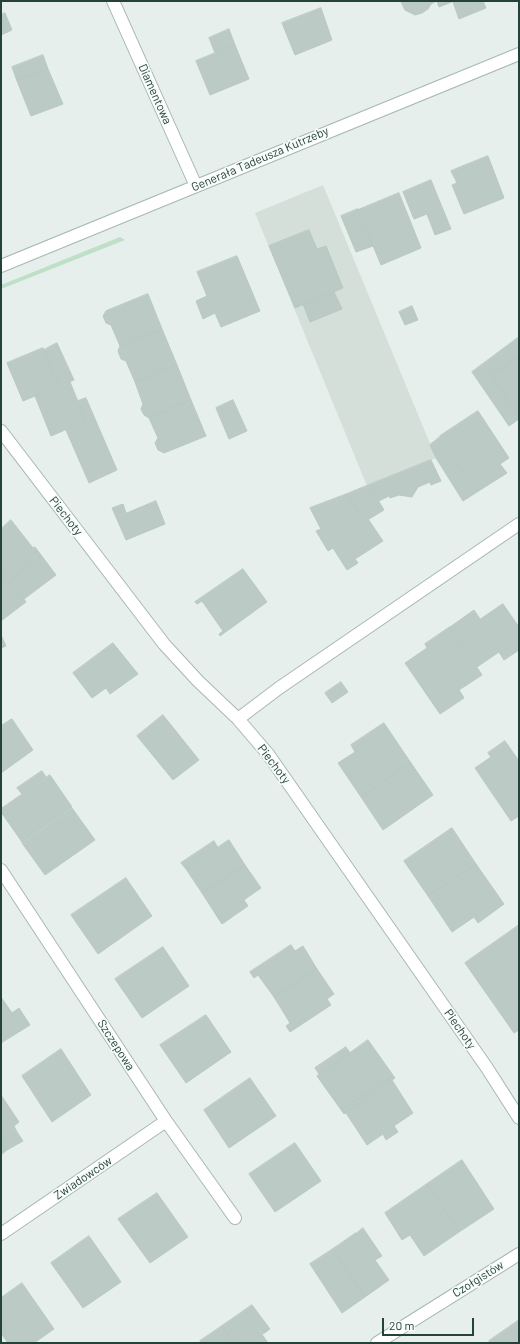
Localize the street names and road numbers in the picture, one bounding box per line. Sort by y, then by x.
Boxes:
street label: Diamentowa [135,62,175,126]
street label: Generała Tadeusza Kutrzeby [189,124,331,194]
street label: Piechoty [46,494,86,538]
street label: Piechoty [255,741,293,787]
street label: Piechoty [441,1006,479,1052]
street label: Szczepowa [94,1017,138,1073]
street label: Zwiadowców [51,1153,115,1203]
street label: Czołgistów [450,1258,506,1300]

